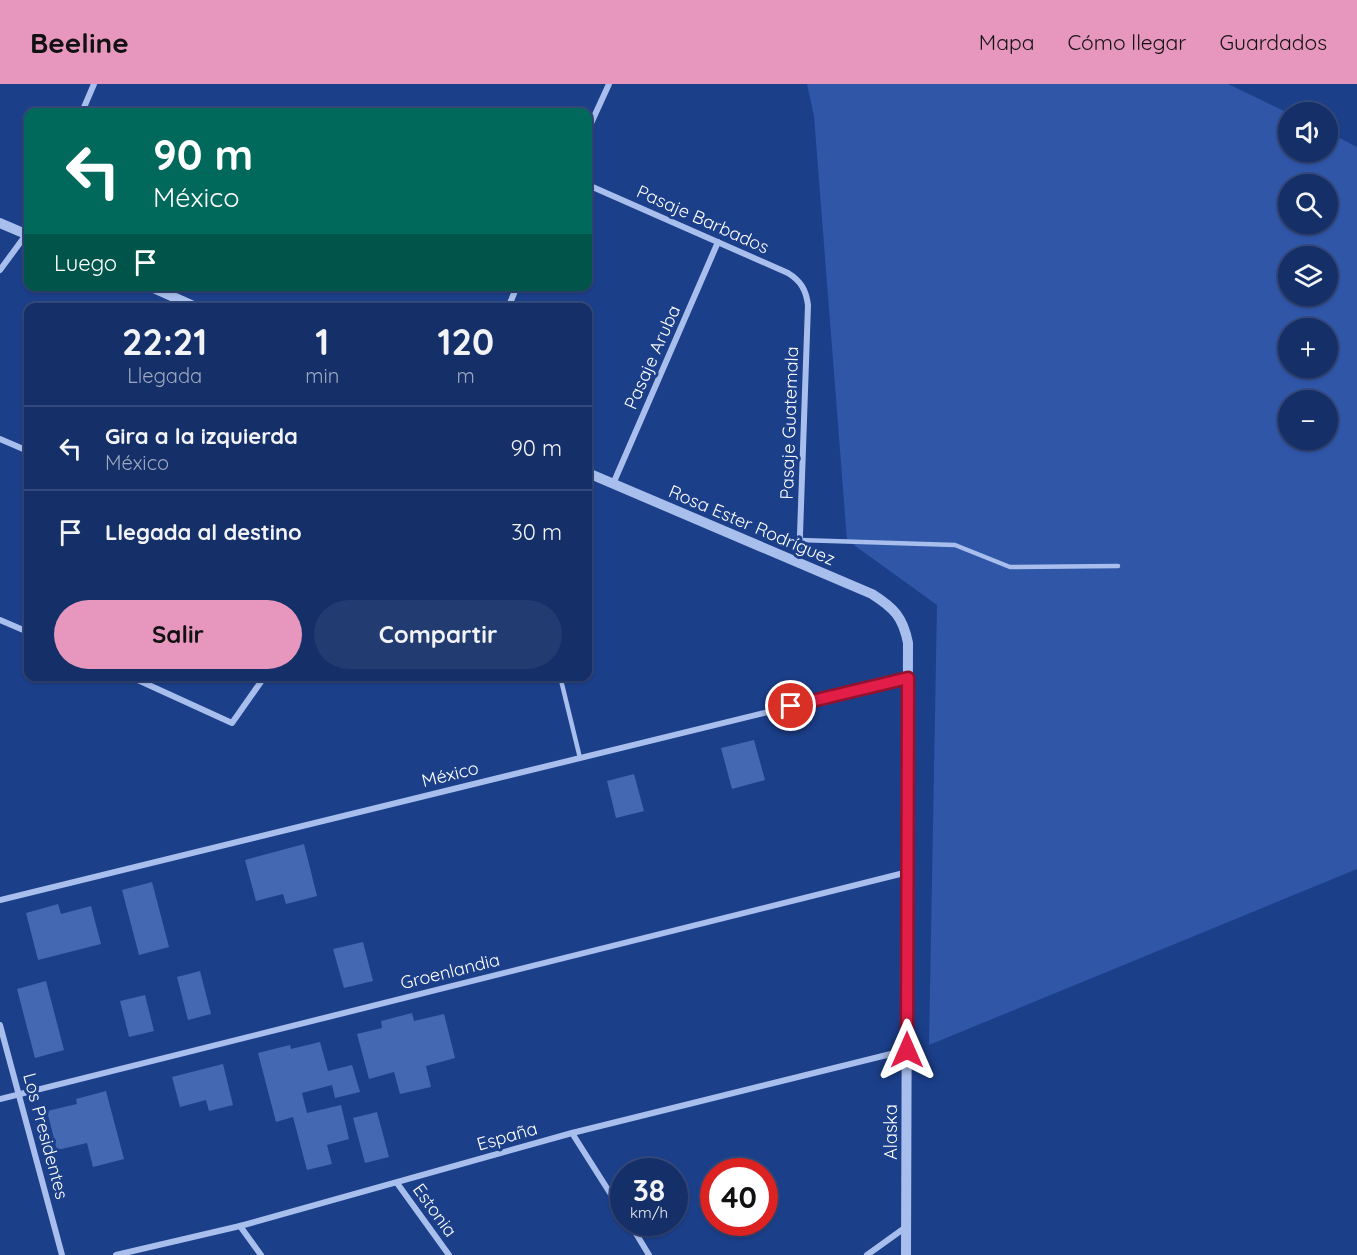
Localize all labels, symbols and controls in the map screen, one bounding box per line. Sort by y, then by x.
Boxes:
text: Beeline [30,25,129,60]
text: Mapa [979,29,1034,55]
text: Cómo llegar [1067,29,1186,55]
text: Guardados [1219,29,1327,55]
map controls [1278,102,1338,450]
button: sound [1278,102,1338,162]
text: 90 m [153,128,253,181]
icon: left [54,132,132,210]
button: search [1278,174,1338,234]
street label: Pasaje Barbados [633,179,773,259]
text: México [153,180,240,214]
icon: arrive [129,246,162,279]
button: layers [1278,246,1338,306]
text: Luego [54,249,117,277]
street label: Pasaje Aruba [619,301,685,413]
button: + [1278,318,1338,378]
text: 22:21 [122,319,207,364]
text: 1 [315,319,329,364]
text: 120 [437,319,494,364]
street label: Pasaje Guatemala [775,346,803,500]
text: Llegada [127,363,202,388]
text: min [305,363,339,388]
text: m [457,363,475,388]
button: − [1278,390,1338,450]
text: Gira a la izquierda [105,422,298,450]
icon: left [54,432,87,465]
text: 90 m [511,434,562,462]
text: México [105,450,169,475]
street label: Rosa Ester Rodríguez [665,480,839,570]
icon: arrive [54,516,87,549]
text: Llegada al destino [105,518,302,546]
text: 30 m [511,518,562,546]
button: Salir [54,600,302,669]
button: Compartir [314,600,562,669]
pin [765,680,816,731]
icon: arrive [774,689,807,722]
street label: México [419,756,481,792]
street label: Groenlandia [398,948,502,994]
position arrow [875,1018,939,1082]
street label: Los Presidentes [18,1070,74,1202]
street label: Alaska [879,1104,902,1160]
street label: España [474,1116,540,1156]
speed limit sign: 40 [700,1158,778,1236]
text: 38 [633,1171,665,1209]
street label: Estonia [408,1179,462,1241]
text: km/h [630,1203,668,1222]

